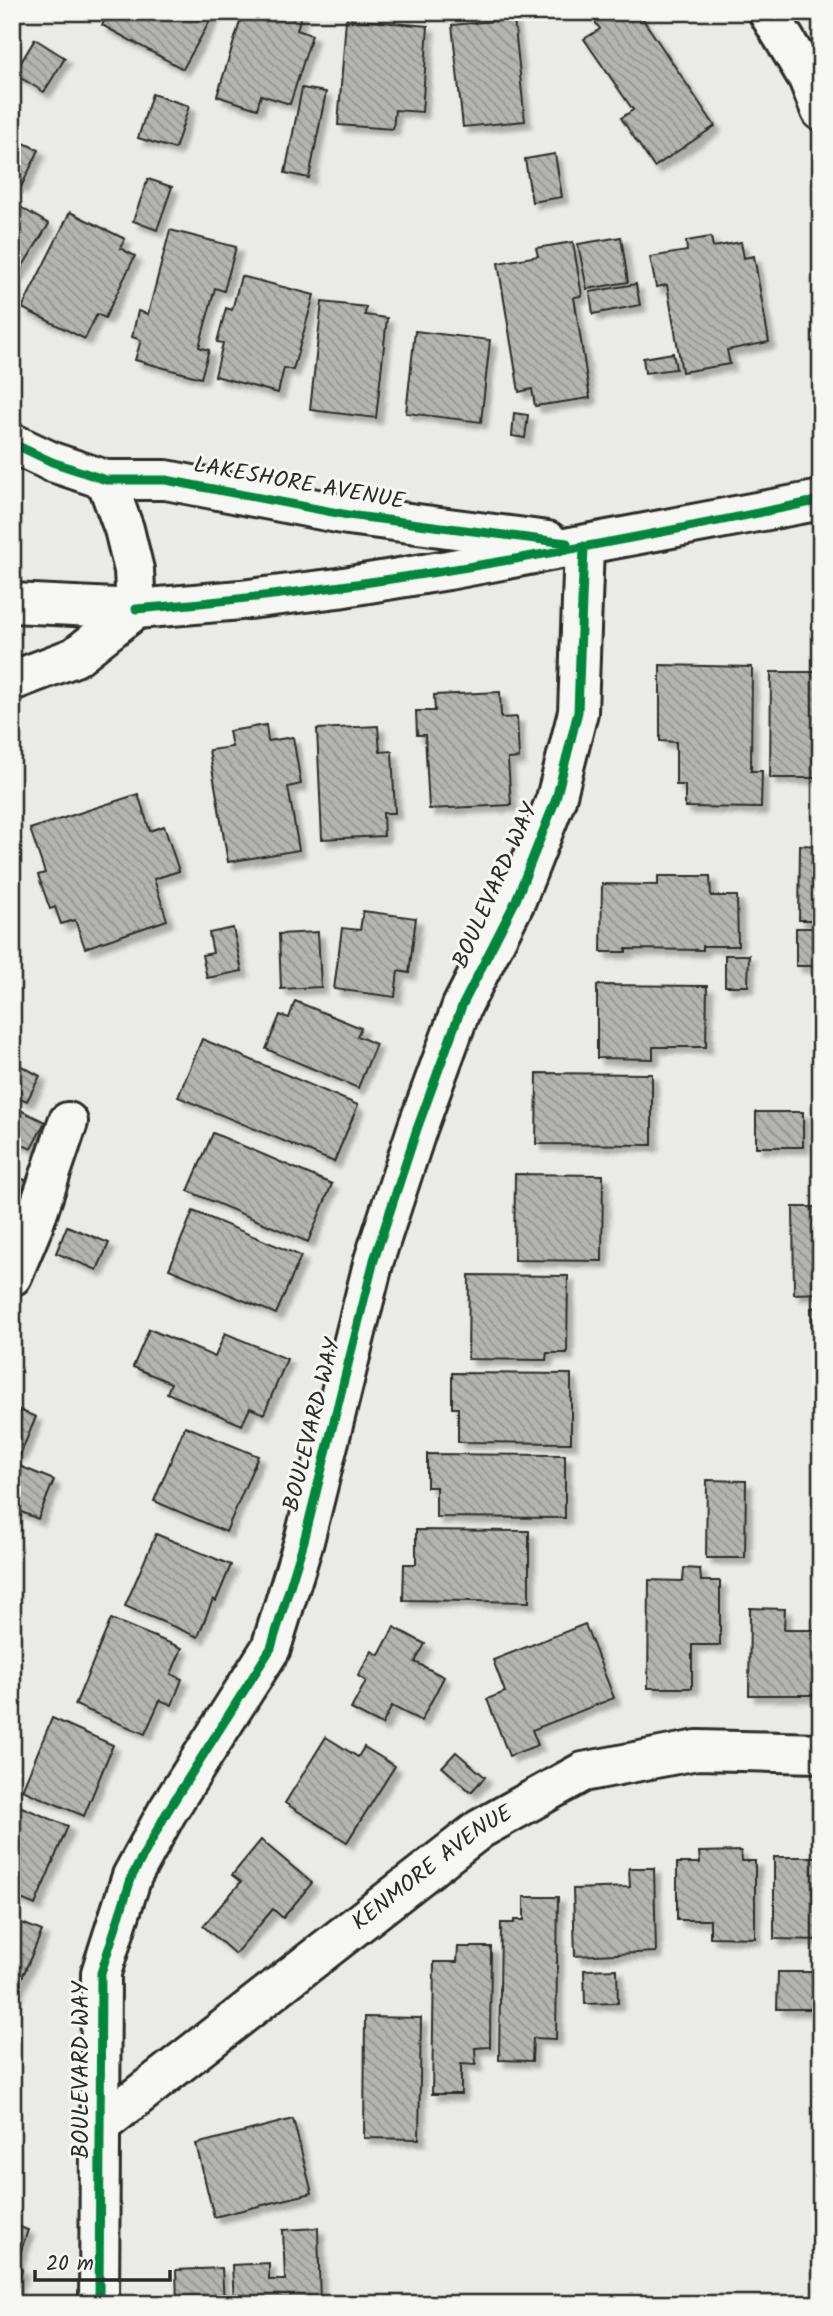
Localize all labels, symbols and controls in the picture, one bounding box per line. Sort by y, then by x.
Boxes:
street label: LAKESHORE AVENUE [191,448,408,520]
street label: BOULEVARD WAY [443,797,549,974]
street label: BOULEVARD WAY [274,1334,352,1515]
street label: KENMORE AVENUE [344,1796,520,1941]
street label: BOULEVARD WAY [64,1981,100,2159]
scale bar [35,2239,170,2283]
text: 20 m [46,2248,94,2281]

